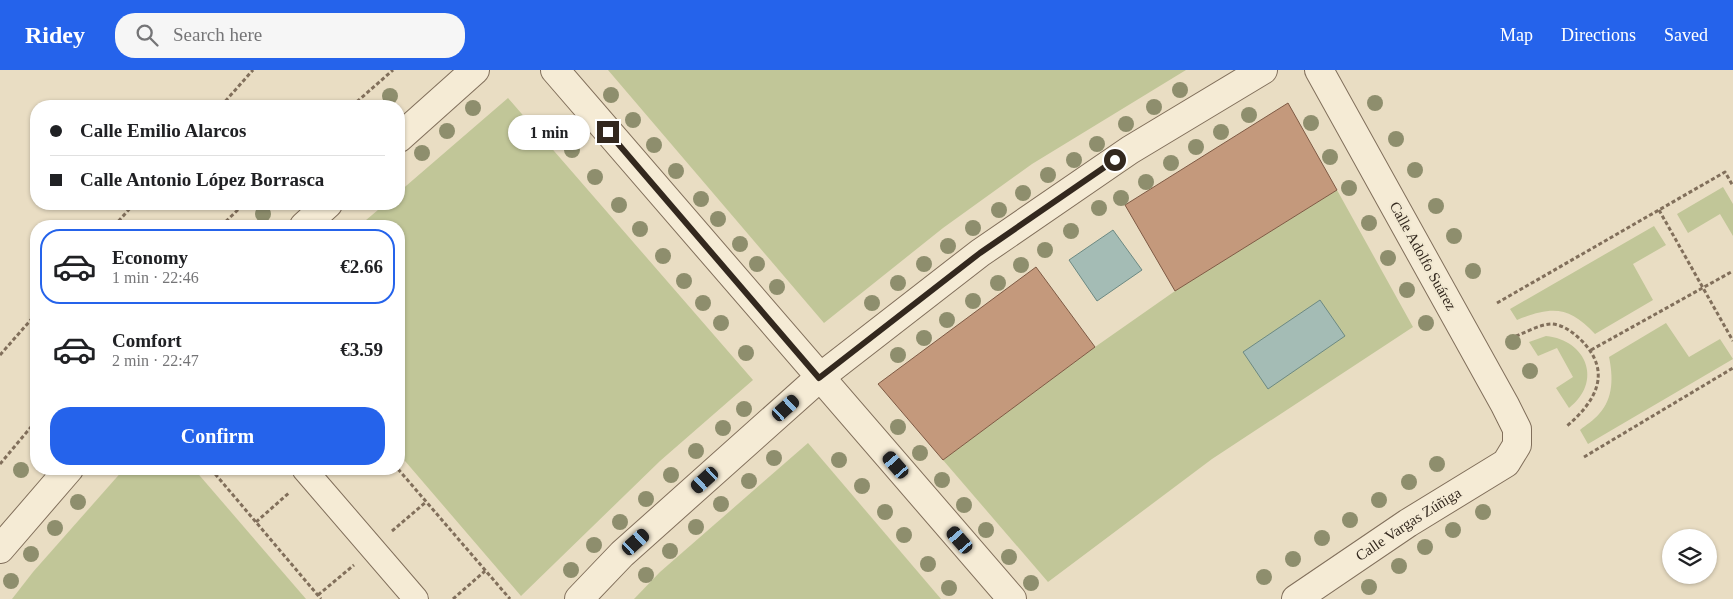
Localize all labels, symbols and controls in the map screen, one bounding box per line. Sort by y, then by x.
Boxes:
search box [115,13,465,58]
icon: search [133,21,161,49]
text: Ridey [25,22,85,48]
text: Search here [173,24,262,45]
text: Map [1500,25,1533,45]
text: Directions [1561,25,1636,45]
text: Saved [1664,25,1708,45]
callout: 1 min [508,114,590,150]
text: Calle Emilio Alarcos [80,120,246,141]
route end [597,121,619,143]
text: 1 min [530,124,568,141]
route start [1104,149,1126,171]
text: Calle Antonio López Borrasca [80,169,324,190]
street label: Calle Adolfo Suárez [1387,199,1460,313]
icon: car [52,244,97,289]
text: Economy [112,247,188,268]
text: €2.66 [340,256,383,277]
text: 1 min · 22:46 [112,269,199,286]
icon: car [52,327,97,372]
text: Comfort [112,330,182,351]
text: €3.59 [340,339,383,360]
text: 2 min · 22:47 [112,352,199,369]
car [769,392,802,424]
button: Confirm [50,407,385,465]
car [880,449,911,481]
car [688,464,721,496]
street label: Calle Vargas Zúñiga [1353,484,1464,564]
car [944,524,975,556]
car [619,526,652,558]
map controls [1662,529,1717,584]
button: layers [1662,529,1717,584]

